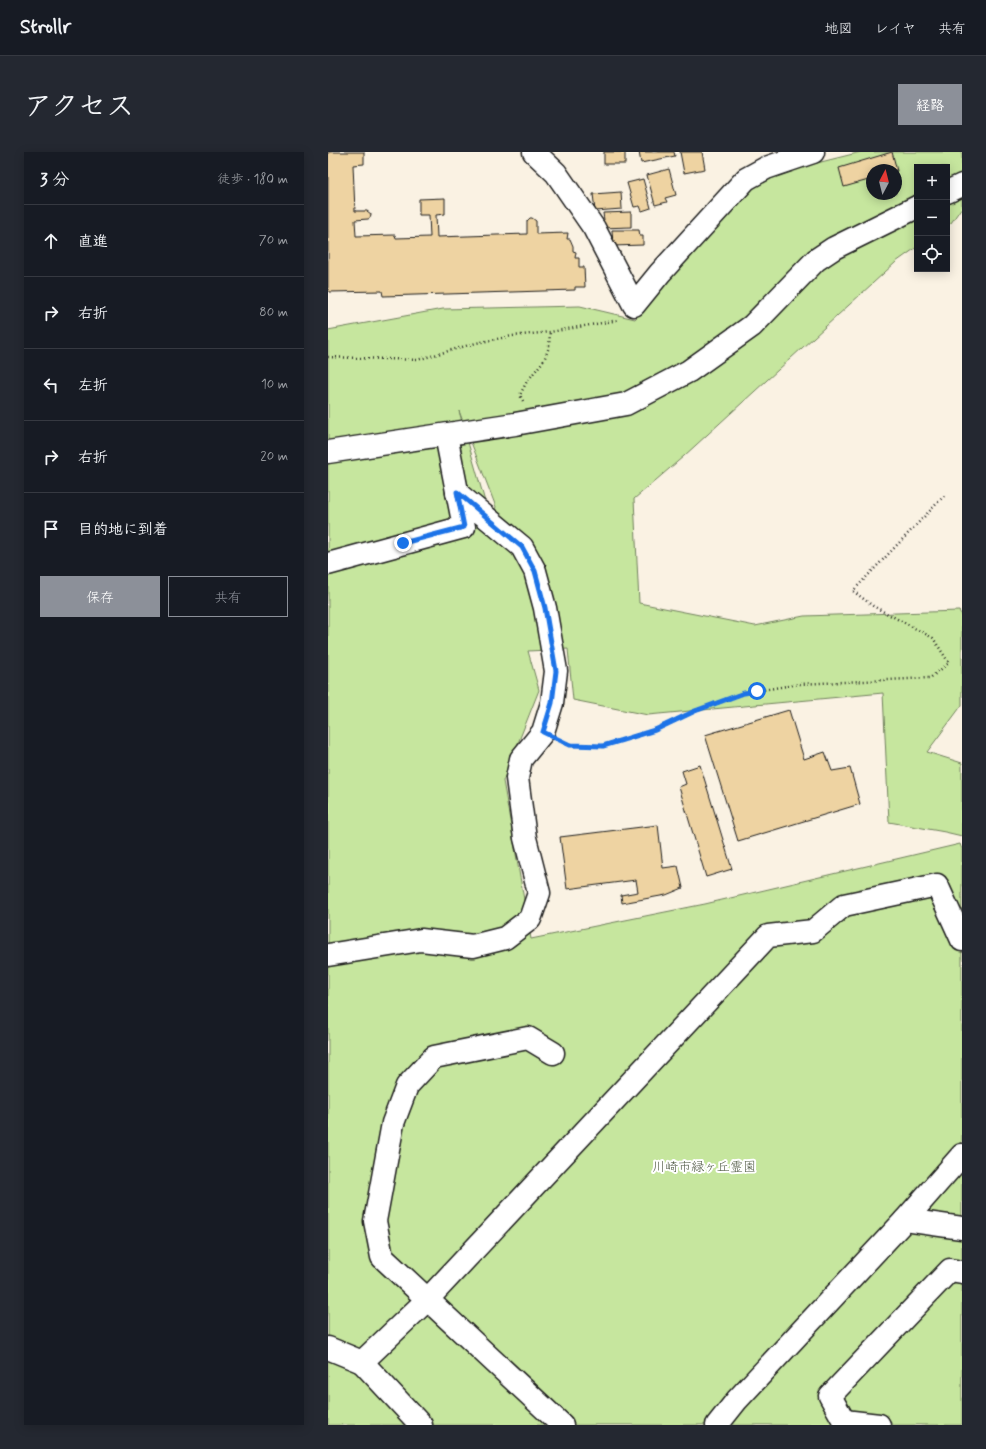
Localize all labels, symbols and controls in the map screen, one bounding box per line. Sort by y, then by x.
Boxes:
text: Strollr [20,15,71,40]
text: 地図 [825,20,853,38]
text: レイヤ [875,20,916,38]
text: 共有 [938,20,966,38]
button: 経路 [898,84,962,125]
text: アクセス [24,89,134,126]
north arrow [866,164,902,200]
map controls [914,164,950,272]
button: + [914,164,950,200]
text: 3 分 [40,169,69,191]
text: 徒歩 · 180 m [217,171,288,188]
button: − [914,200,950,236]
icon: ahead [40,230,62,252]
text: 直進 [78,232,108,252]
text: 70 m [259,232,288,249]
button: locate [914,236,950,272]
icon: right [40,302,62,324]
text: 右折 [78,304,108,324]
text: 80 m [259,304,288,321]
icon: left [40,374,62,396]
text: 左折 [78,376,108,396]
text: 10 m [261,376,288,393]
icon: right [40,446,62,468]
text: 右折 [78,448,108,468]
text: 20 m [260,448,288,465]
icon: arrive [40,518,62,540]
text: 目的地に到着 [78,520,168,540]
route end [394,534,412,552]
button: 保存 [40,576,160,617]
button: 共有 [168,576,288,617]
route start [748,682,766,700]
park label: 川崎市緑ヶ丘霊園 [652,1159,756,1176]

